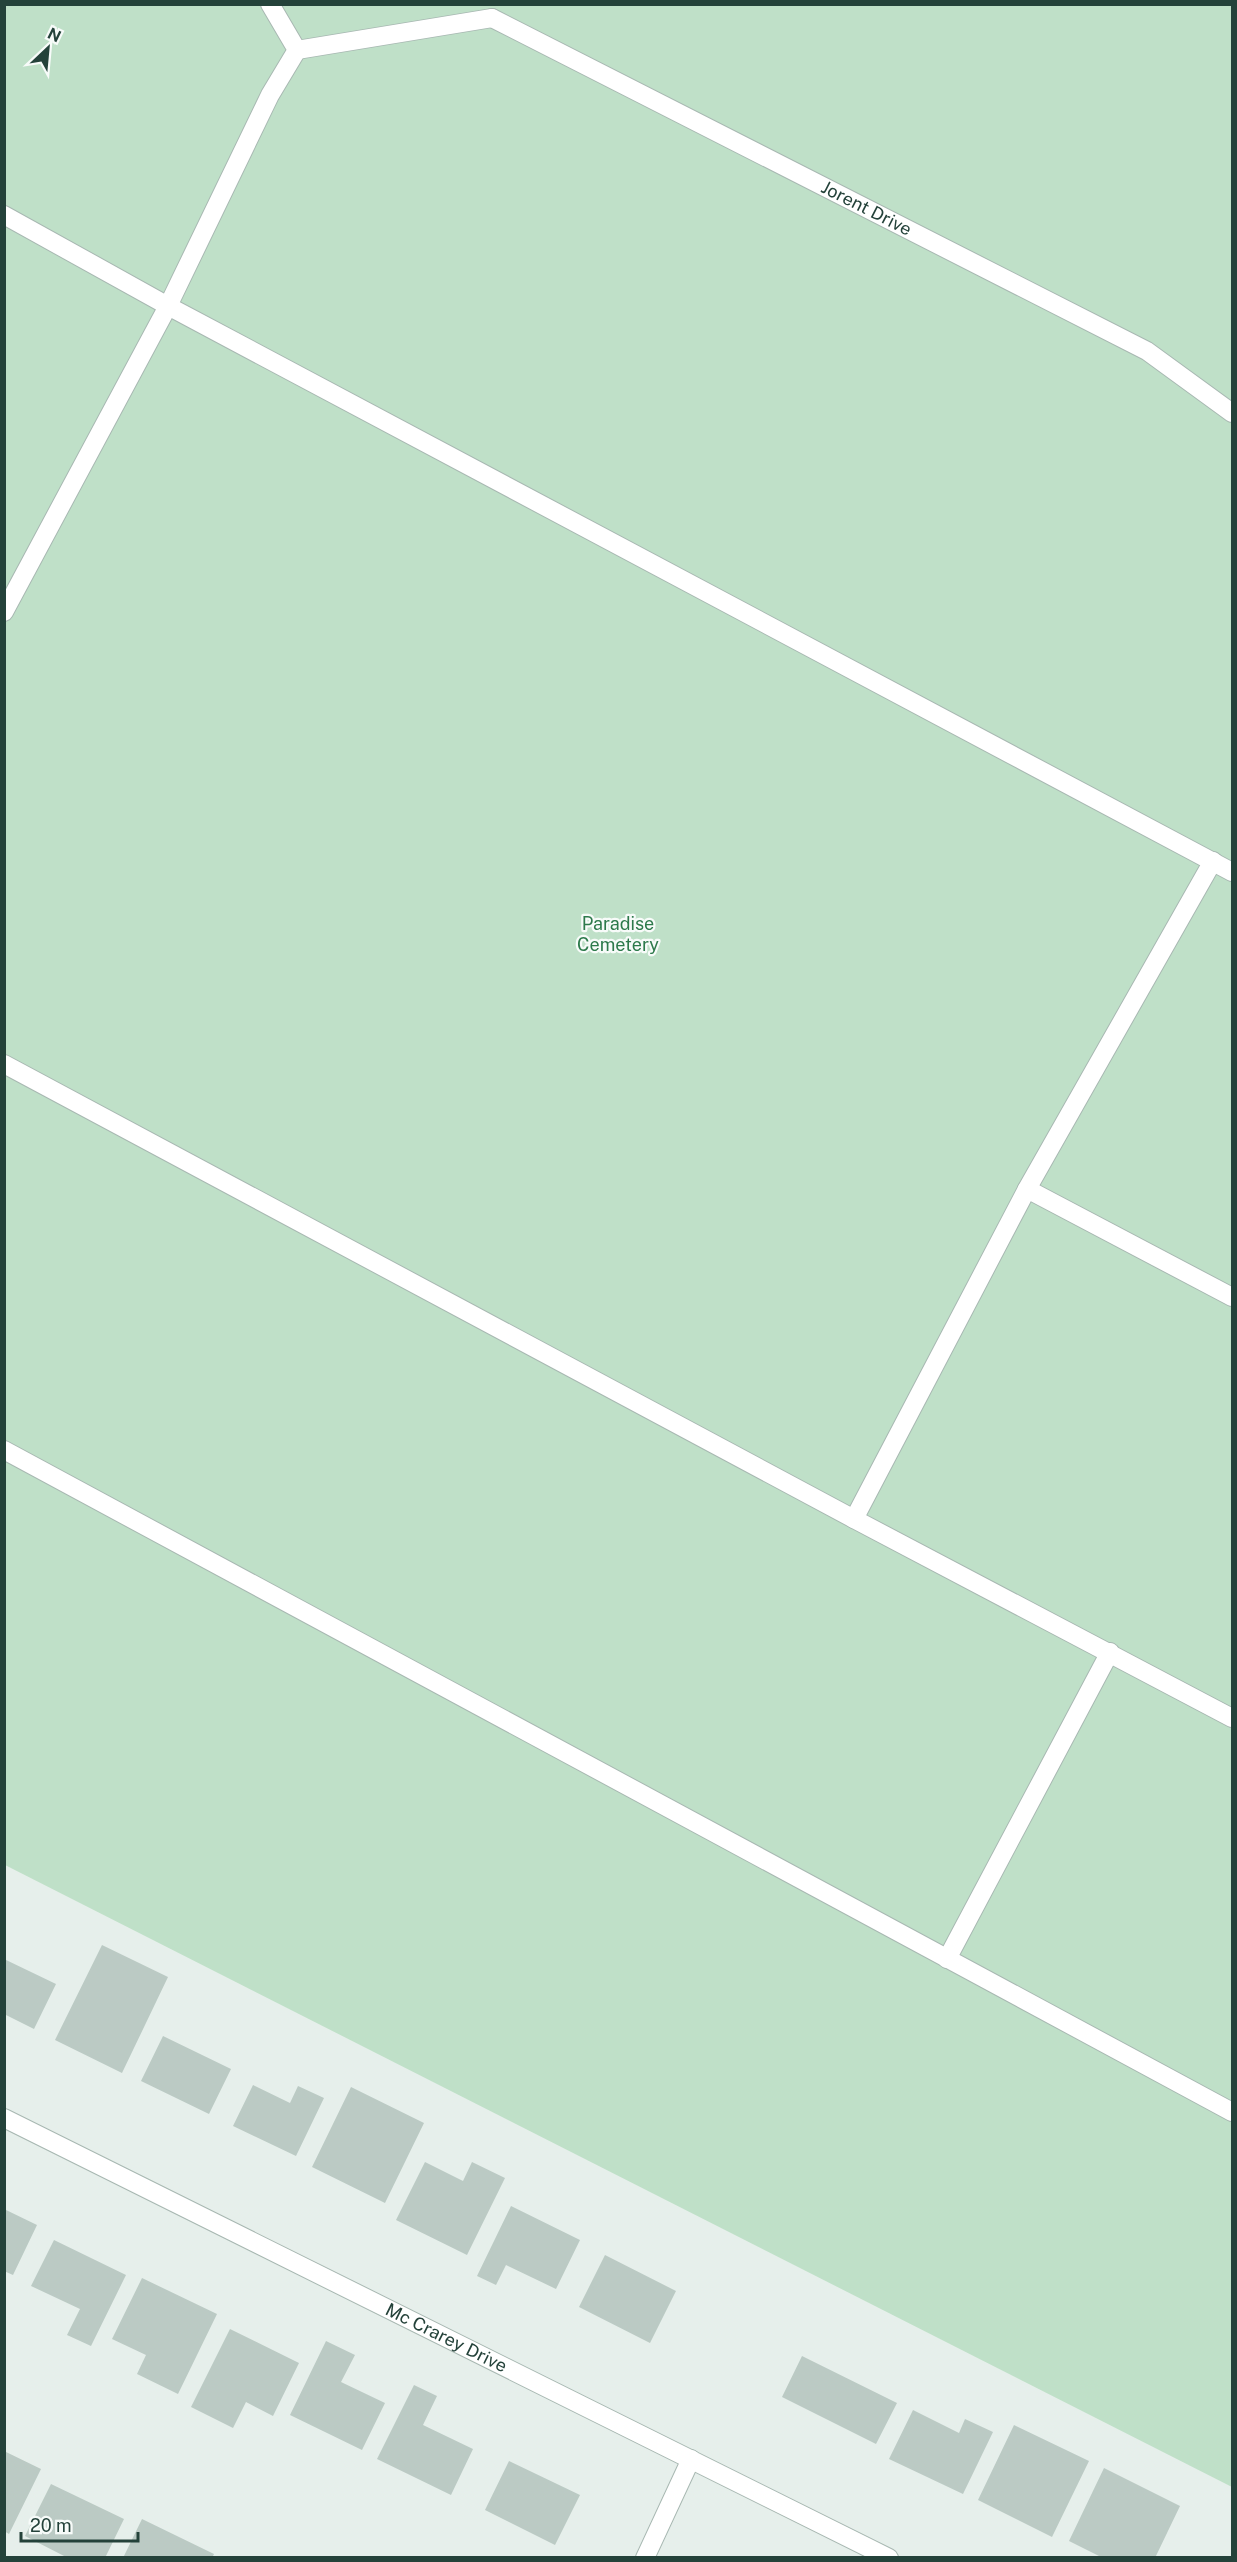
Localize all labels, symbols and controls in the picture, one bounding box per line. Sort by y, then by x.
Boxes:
north arrow [18,18,78,78]
text: N [45,24,64,46]
street label: Jorent Drive [818,176,915,240]
park label: Paradise Cemetery [577,913,659,955]
street label: Mc Crarey Drive [382,2298,511,2376]
scale bar [21,2505,138,2543]
text: 20 m [30,2515,72,2536]

